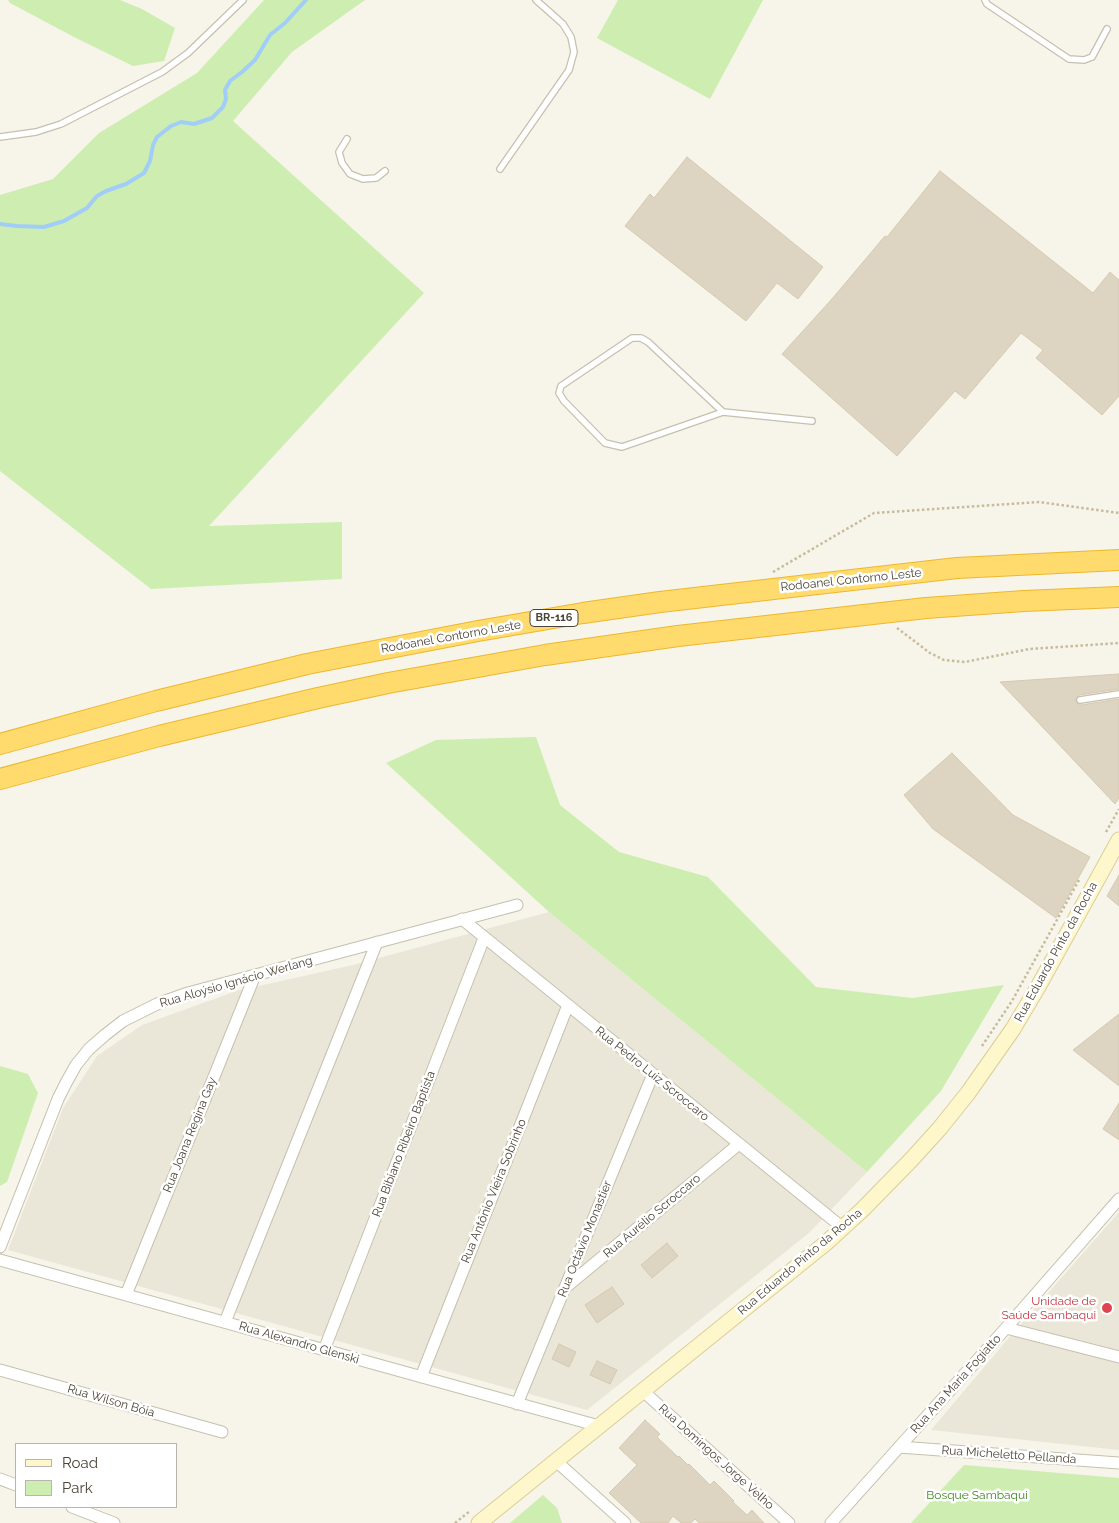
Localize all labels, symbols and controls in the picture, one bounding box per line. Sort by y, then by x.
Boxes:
street label: Rodoanel Contorno Leste [780,565,922,595]
road number: BR-116 [530,610,578,626]
street label: Rodoanel Contorno Leste [380,618,522,656]
street label: Rua Eduardo Pinto da Rocha [1012,880,1100,1024]
street label: Rua Aloýsio Ignácio Werlang [158,953,314,1011]
street label: Rua Pedro Luiz Scroccaro [592,1024,712,1124]
street label: Rua Bibiano Ribeiro Baptista [369,1069,439,1219]
street label: Rua Joana Regina Gay [160,1075,220,1195]
street label: Rua Antônio Vieira Sobrinho [458,1117,530,1265]
street label: Rua Aurélio Scroccaro [600,1171,704,1261]
street label: Rua Octávio Monastier [555,1179,615,1299]
street label: Rua Eduardo Pinto da Rocha [735,1206,865,1318]
place label: Unidade de Saúde Sambaqui [1002,1294,1096,1322]
marker: Unidade de Saúde Sambaqui [1100,1301,1114,1315]
street label: Rua Alexandro Glenski [237,1319,361,1367]
street label: Rua Ana Maria Fogiatto [908,1332,1004,1436]
street label: Rua Wilson Bóia [66,1382,156,1420]
street label: Rua Domingos Jorge Velho [655,1401,777,1513]
legend [15,1443,178,1508]
street label: Rua Micheletto Pellanda [941,1443,1077,1467]
text: Road [62,1454,98,1472]
text: Park [62,1479,93,1497]
park label: Bosque Sambaqui [926,1488,1028,1502]

